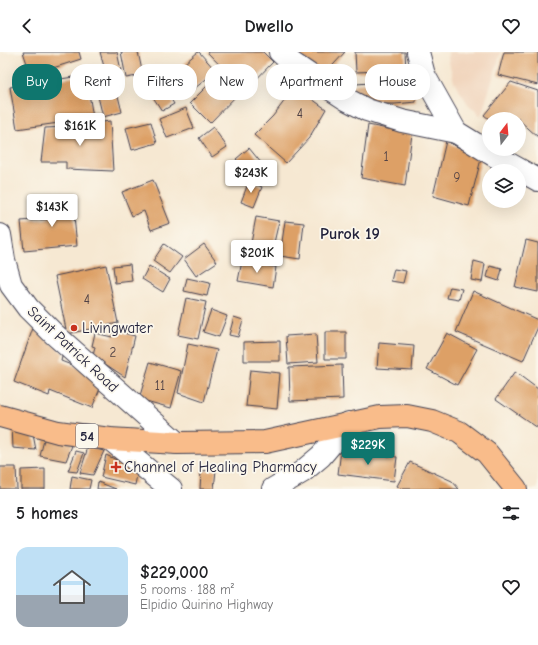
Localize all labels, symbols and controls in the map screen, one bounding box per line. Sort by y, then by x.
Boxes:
icon: back [16,15,38,37]
icon: heart [500,15,522,37]
text: Dwello [244,16,294,37]
chip: Buy [12,64,62,100]
chip: Rent [70,64,125,100]
chip: Filters [133,64,197,100]
chip: New [205,64,258,100]
chip: Apartment [266,64,357,100]
chip: House [365,64,430,100]
house number: 4 [297,106,303,121]
north arrow [482,112,526,156]
map controls [482,112,526,208]
pin: $161K [52,113,108,147]
text: $161K [64,118,96,133]
house number: 1 [383,149,389,164]
pin: $243K [223,160,279,194]
button: layers [482,164,526,208]
text: $243K [234,165,268,180]
house number: 9 [454,170,461,185]
pin: $143K [24,194,80,228]
text: $143K [36,199,68,214]
district label: Purok 19 [320,225,380,243]
pin: $201K [229,240,285,274]
text: $201K [240,245,274,260]
house number: 4 [84,292,90,307]
street label: Saint Patrick Road [24,302,122,396]
place label: Livingwater [82,319,153,337]
marker: Livingwater [69,323,79,333]
house number: 2 [110,345,117,360]
house number: 11 [155,378,165,393]
road number: 54 [76,424,98,448]
pin: $229K [340,432,396,466]
text: $229K [351,437,385,452]
place label: Channel of Healing Pharmacy [124,458,317,476]
marker: Channel of Healing Pharmacy [111,462,121,472]
icon: filters [500,502,522,524]
text: 5 homes [16,504,78,523]
icon: home [48,563,96,611]
text: $229,000 [140,563,208,582]
icon: heart [500,576,522,598]
text: 5 rooms · 188 m² [140,582,234,597]
text: Elpidio Quirino Highway [140,597,273,612]

